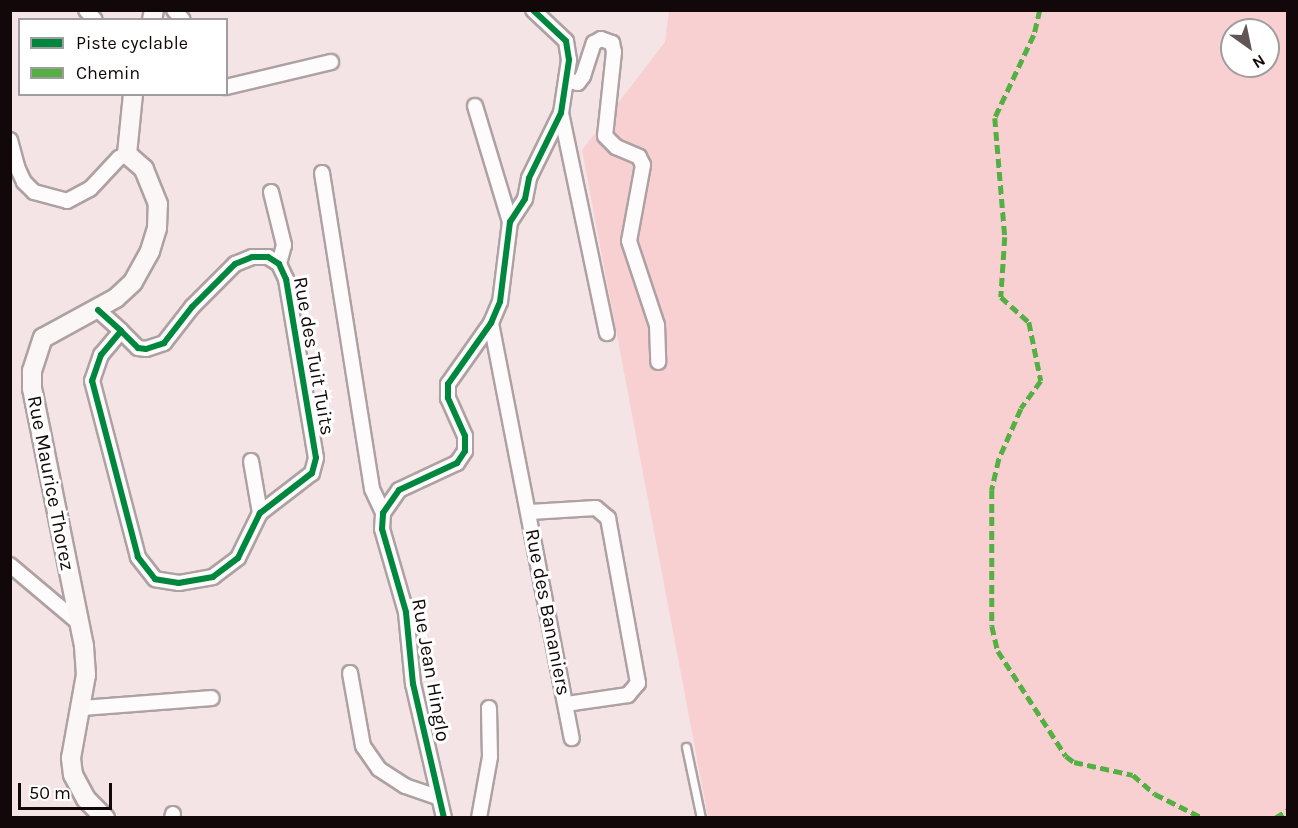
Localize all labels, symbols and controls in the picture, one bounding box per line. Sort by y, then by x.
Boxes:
legend [18,18,228,96]
north arrow [1220,18,1280,78]
text: Piste cyclable [76,32,188,54]
text: N [1249,51,1269,73]
text: Chemin [76,62,140,84]
street label: Rue des Tuit Tuits [288,275,340,437]
street label: Rue Maurice Thorez [22,393,80,573]
street label: Rue des Bananiers [520,527,576,697]
street label: Rue Jean Hinglo [407,597,455,743]
scale bar [21,771,116,809]
text: 50 m [29,782,71,804]

